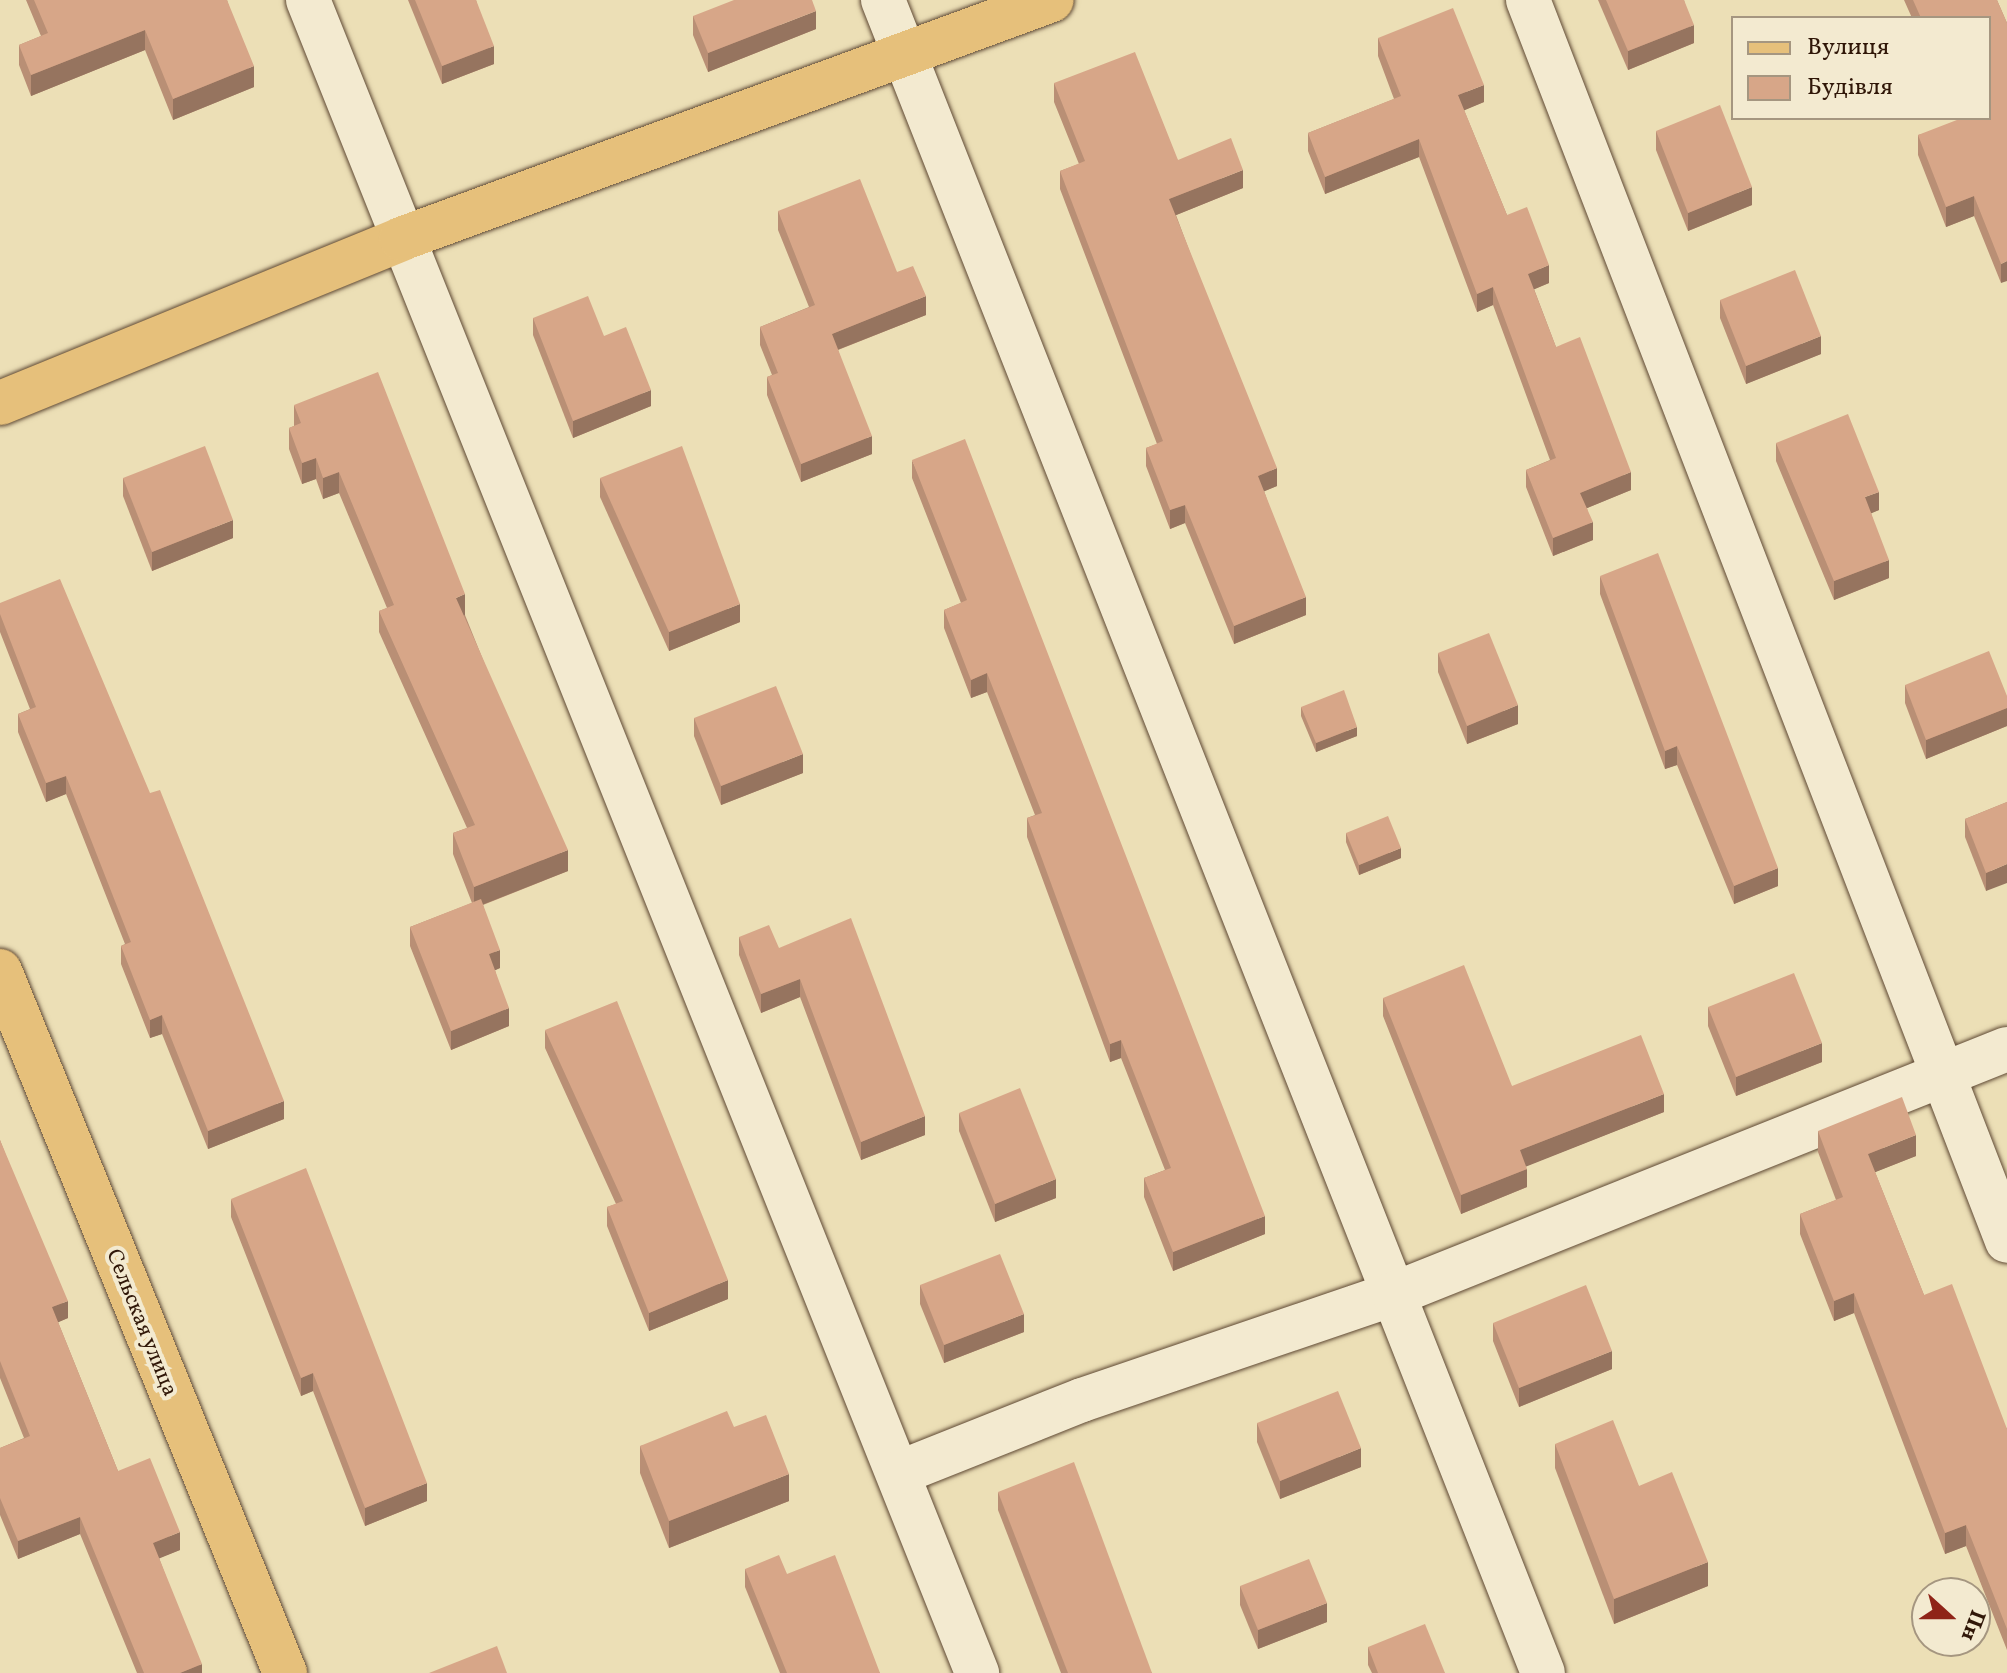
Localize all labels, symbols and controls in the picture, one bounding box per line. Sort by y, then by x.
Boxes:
legend [1731,16,1991,120]
text: Вулиця [1807,31,1889,65]
text: Будівля [1807,71,1893,105]
street label: Сельская улица [99,1245,183,1401]
north arrow [1911,1577,1991,1657]
text: Пн [1952,1605,1992,1645]

